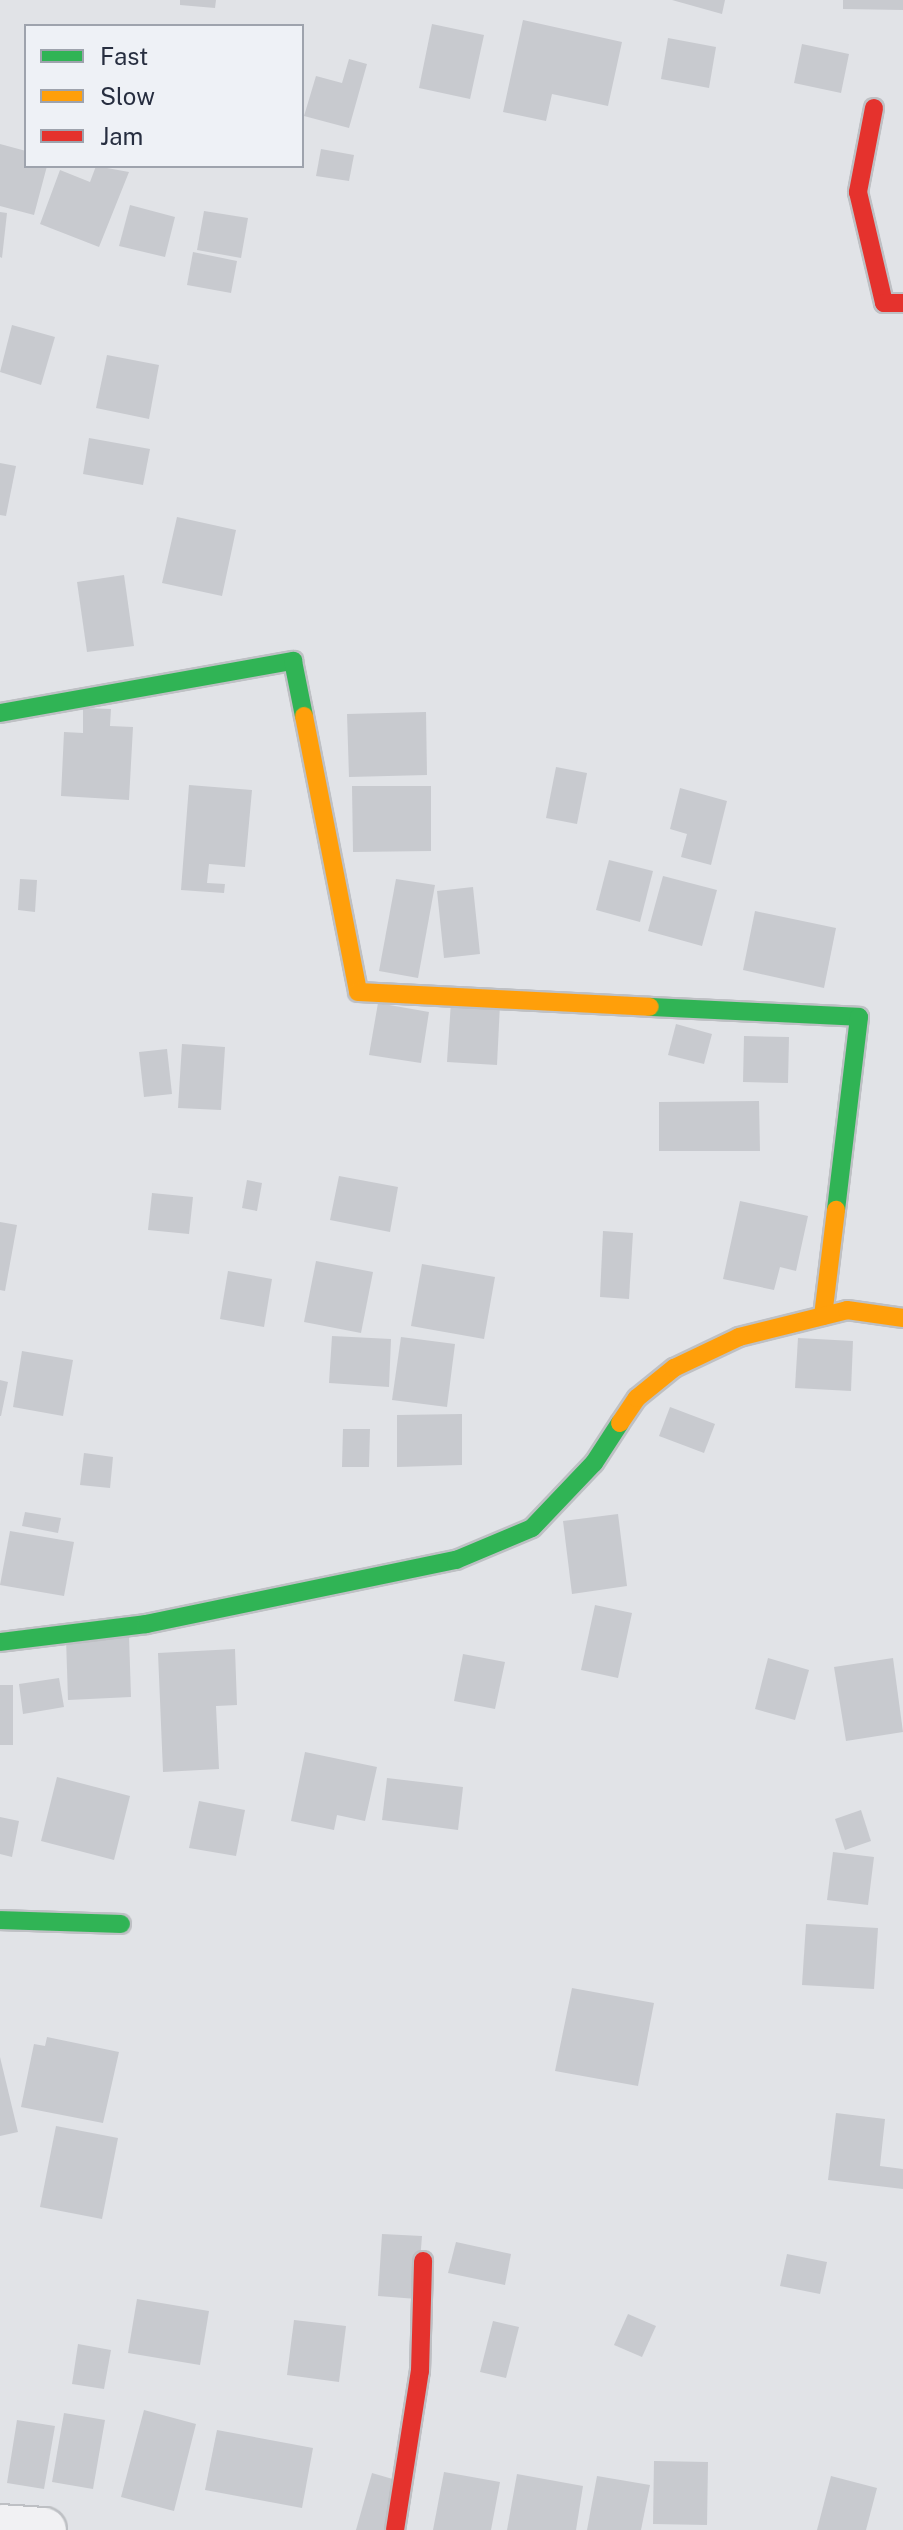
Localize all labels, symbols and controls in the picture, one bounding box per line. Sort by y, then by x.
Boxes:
legend [24,24,304,168]
text: Fast [100,42,148,70]
text: Slow [100,82,155,110]
text: Jam [100,122,143,150]

